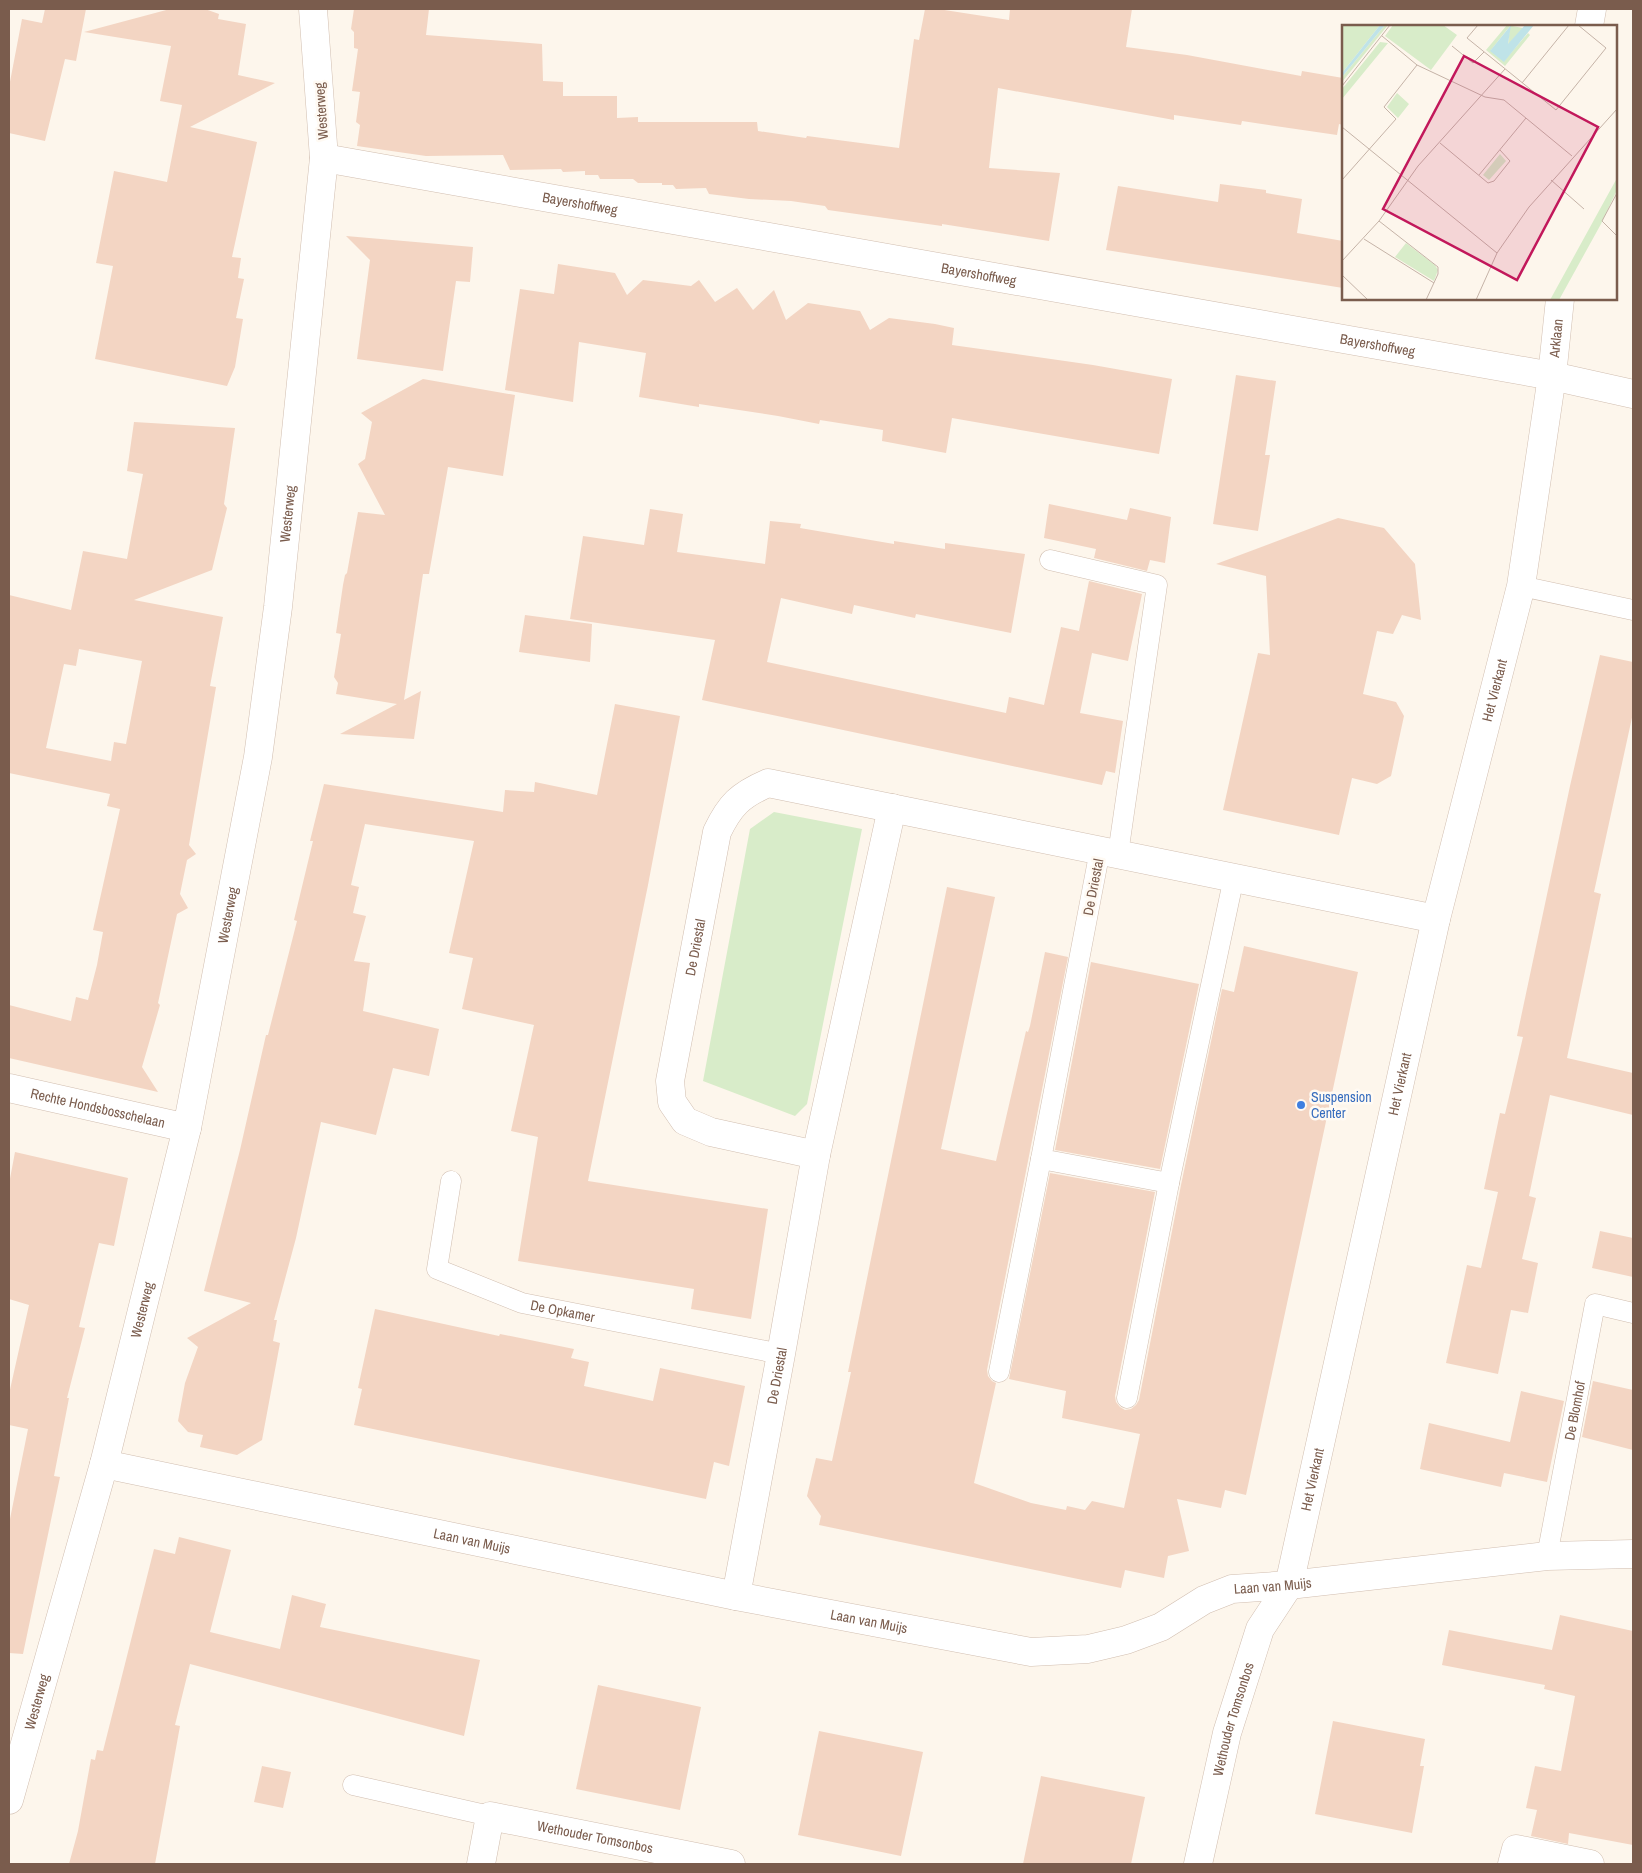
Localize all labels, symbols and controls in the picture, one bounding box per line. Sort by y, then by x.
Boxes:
inset map [1342,25,1617,300]
street label: Westerweg [310,81,332,140]
street label: Bayershoffweg [541,188,620,219]
street label: Bayershoffweg [940,259,1018,290]
street label: Arklaan [1545,318,1567,359]
street label: Bayershoffweg [1339,330,1417,361]
street label: Westerweg [276,484,299,543]
street label: Het Vierkant [1478,657,1511,723]
street label: De Driestal [1079,857,1107,917]
street label: Westerweg [214,885,242,945]
street label: De Driestal [681,917,709,977]
street label: Het Vierkant [1384,1051,1415,1117]
street label: Rechte Hondsbosschelaan [29,1084,167,1132]
place label: Suspension Center [1311,1088,1372,1122]
marker: Suspension Center [1295,1099,1307,1111]
street label: Westerweg [126,1279,158,1340]
street label: De Opkamer [529,1296,596,1326]
street label: De Driestal [763,1346,791,1406]
street label: De Blomhof [1560,1379,1589,1442]
street label: Het Vierkant [1297,1446,1328,1513]
street label: Laan van Muijs [432,1524,512,1558]
street label: Laan van Muijs [1233,1574,1313,1598]
street label: Laan van Muijs [829,1605,909,1637]
street label: Wethouder Tomsonbos [1209,1660,1258,1778]
street label: Westerweg [20,1671,53,1732]
street label: Wethouder Tomsonbos [536,1817,655,1857]

